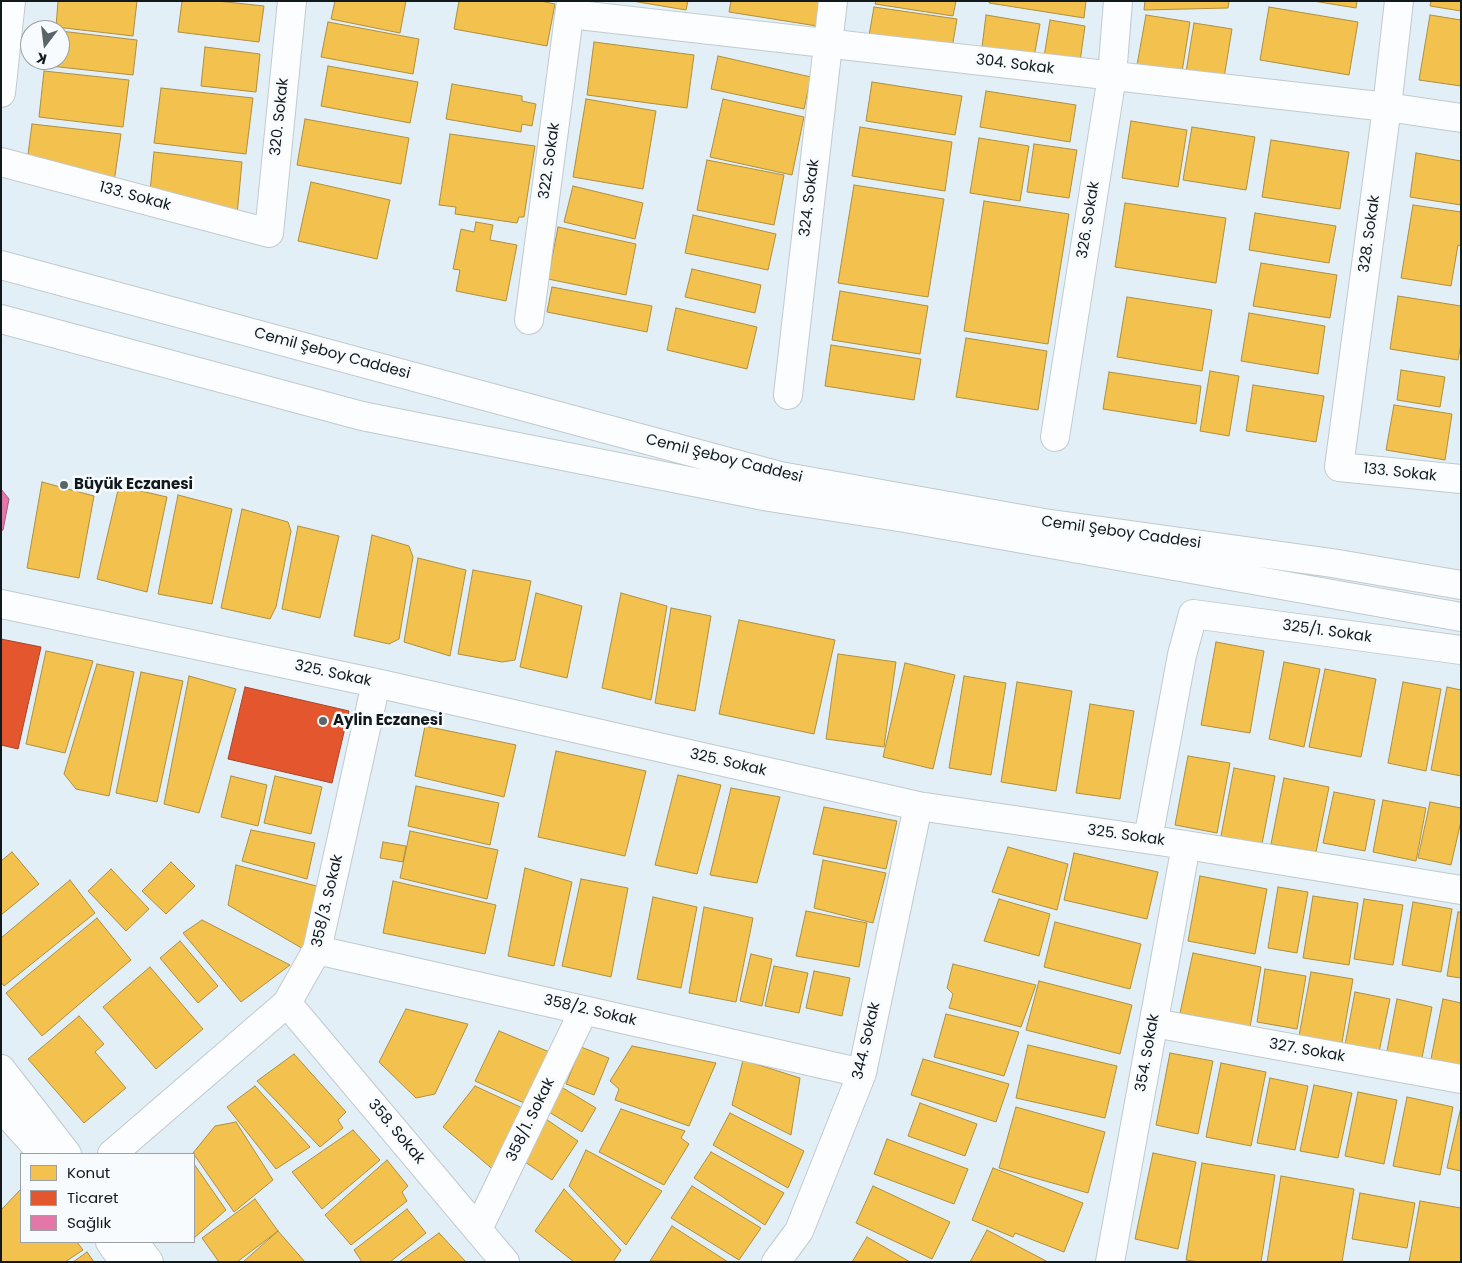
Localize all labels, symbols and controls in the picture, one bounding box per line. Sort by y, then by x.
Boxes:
north arrow [20,20,70,70]
text: K [34,48,49,69]
street label: 304. Sokak [975,51,1055,79]
street label: 320. Sokak [267,77,293,157]
street label: 322. Sokak [536,122,564,200]
street label: 324. Sokak [796,158,824,238]
street label: 133. Sokak [97,179,173,215]
street label: 326. Sokak [1074,180,1104,260]
street label: 328. Sokak [1356,194,1384,274]
street label: Cemil Şeboy Caddesi [252,324,412,384]
street label: Cemil Şeboy Caddesi [644,431,804,487]
street label: 133. Sokak [1362,460,1438,486]
place label: Büyük Eczanesi [74,476,193,494]
marker: Büyük Eczanesi [58,479,70,491]
street label: Cemil Şeboy Caddesi [1040,513,1202,553]
street label: 325/1. Sokak [1281,617,1373,647]
street label: 325. Sokak [293,657,373,691]
place label: Aylin Eczanesi [333,712,443,730]
marker: Aylin Eczanesi [317,715,329,727]
street label: 325. Sokak [688,745,768,781]
street label: 325. Sokak [1086,822,1166,850]
street label: 358/3. Sokak [309,853,347,949]
street label: 358/2. Sokak [542,992,638,1030]
street label: 344. Sokak [849,1001,885,1081]
street label: 354. Sokak [1132,1013,1164,1093]
street label: 327. Sokak [1268,1035,1346,1067]
street label: 358/1. Sokak [503,1075,559,1165]
street label: 358. Sokak [364,1096,428,1168]
legend [20,1153,195,1243]
text: Konut [67,1162,110,1183]
text: Ticaret [67,1187,118,1208]
text: Sağlık [67,1212,111,1233]

